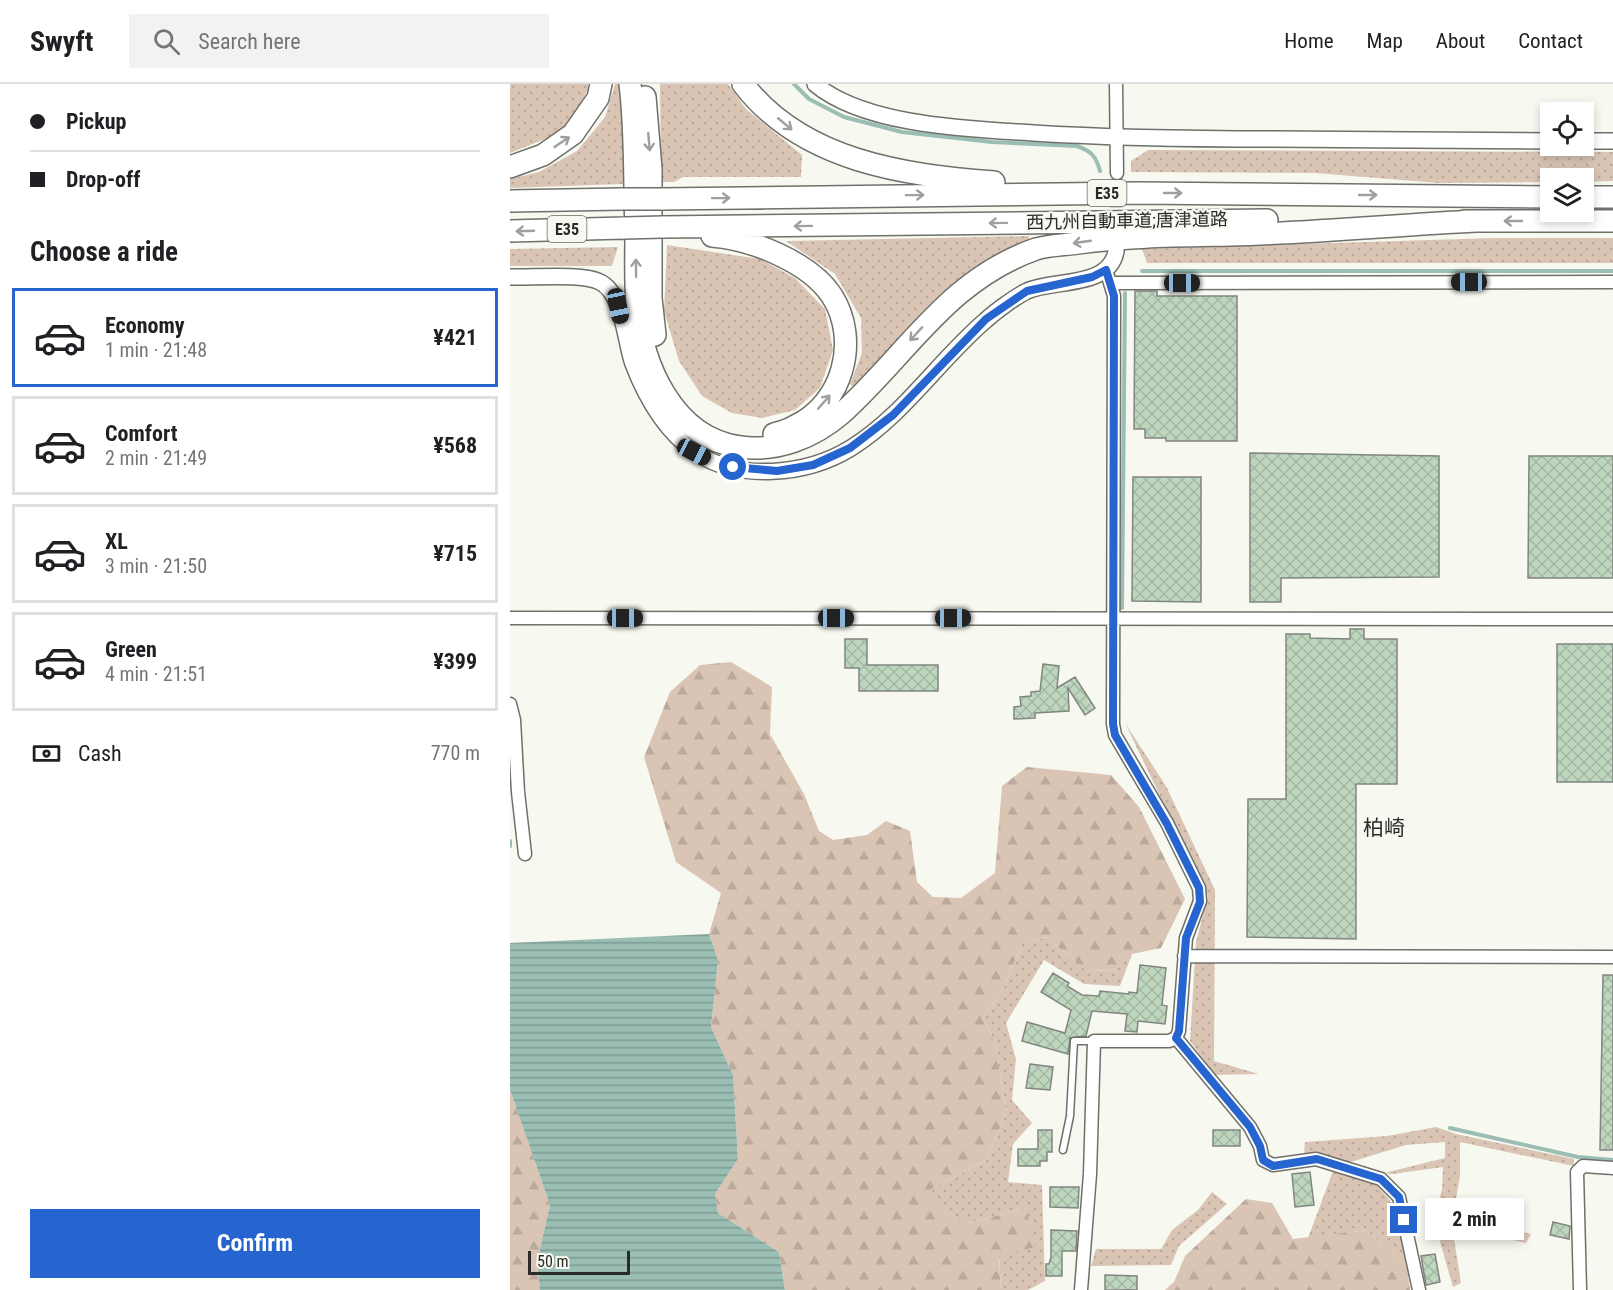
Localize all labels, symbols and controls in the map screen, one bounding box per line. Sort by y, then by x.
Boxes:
search box [129,14,549,68]
text: Swyft [30,25,93,58]
icon: search [150,25,183,58]
text: Search here [198,29,301,54]
text: Home [1284,29,1334,53]
text: Map [1367,29,1403,53]
text: About [1436,29,1485,53]
text: Contact [1518,29,1583,53]
map controls [1540,102,1594,222]
button: locate [1540,102,1594,156]
text: Pickup [66,109,126,134]
one-way arrow [777,118,793,131]
one-way arrow [644,132,655,152]
one-way arrow [554,136,570,148]
text: Drop-off [66,167,140,192]
button: layers [1540,168,1594,222]
road number: E35 [1088,180,1126,206]
one-way arrow [1163,187,1183,199]
one-way arrow [905,189,925,201]
one-way arrow [1358,189,1378,201]
one-way arrow [710,192,730,204]
street label: 西九州自動車道;唐津道路 [1026,208,1228,233]
one-way arrow [1503,215,1523,227]
road number: E35 [548,216,586,242]
one-way arrow [988,217,1008,229]
one-way arrow [793,220,813,231]
one-way arrow [516,225,536,236]
text: Choose a ride [30,236,178,268]
one-way arrow [1073,237,1093,248]
one-way arrow [631,258,642,278]
car [1451,273,1487,291]
car [1164,274,1200,292]
car [605,287,631,325]
icon: car [33,311,87,365]
text: Economy [105,313,185,338]
text: ¥421 [433,325,477,350]
one-way arrow [909,326,923,341]
text: 1 min · 21:48 [105,338,207,362]
one-way arrow [817,395,831,410]
icon: car [33,419,87,473]
text: Comfort [105,421,178,446]
text: ¥568 [433,433,477,458]
car [674,436,714,468]
text: 2 min · 21:49 [105,446,207,470]
route start [719,453,746,480]
icon: car [33,527,87,581]
text: XL [105,529,128,554]
text: ¥715 [433,541,477,566]
text: 3 min · 21:50 [105,554,207,578]
car [607,609,643,627]
car [818,609,854,627]
car [935,609,971,627]
icon: car [33,635,87,689]
text: Green [105,637,157,662]
text: ¥399 [433,649,477,674]
text: 4 min · 21:51 [105,662,207,686]
icon: cash [30,737,63,770]
text: Cash [78,741,122,766]
text: 770 m [431,741,480,765]
district label: 柏崎 [1363,816,1405,840]
callout: 2 min [1425,1199,1524,1241]
route end [1390,1206,1417,1233]
text: 2 min [1452,1207,1497,1231]
button: Confirm [30,1209,480,1278]
scale bar [528,1248,630,1276]
text: 50 m [537,1252,569,1271]

